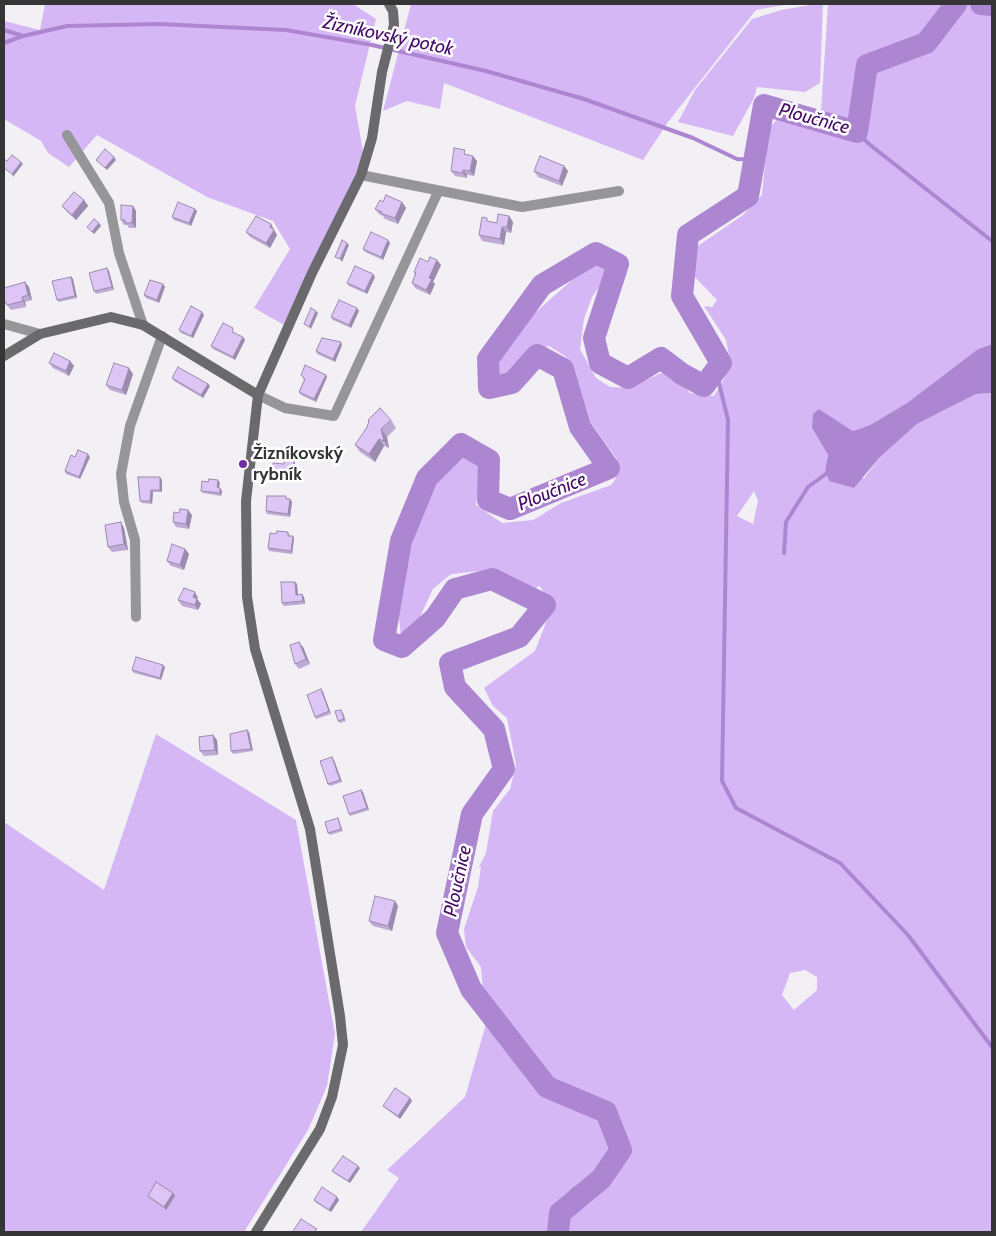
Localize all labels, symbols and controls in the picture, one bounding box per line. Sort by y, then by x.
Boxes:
water label: Žizníkovský potok [321,11,455,61]
water label: Ploučnice [776,99,852,139]
place label: Žizníkovský rybník [253,443,343,486]
marker: Žizníkovský rybník [237,458,249,470]
water label: Ploučnice [514,468,590,516]
water label: Ploučnice [439,843,477,919]

